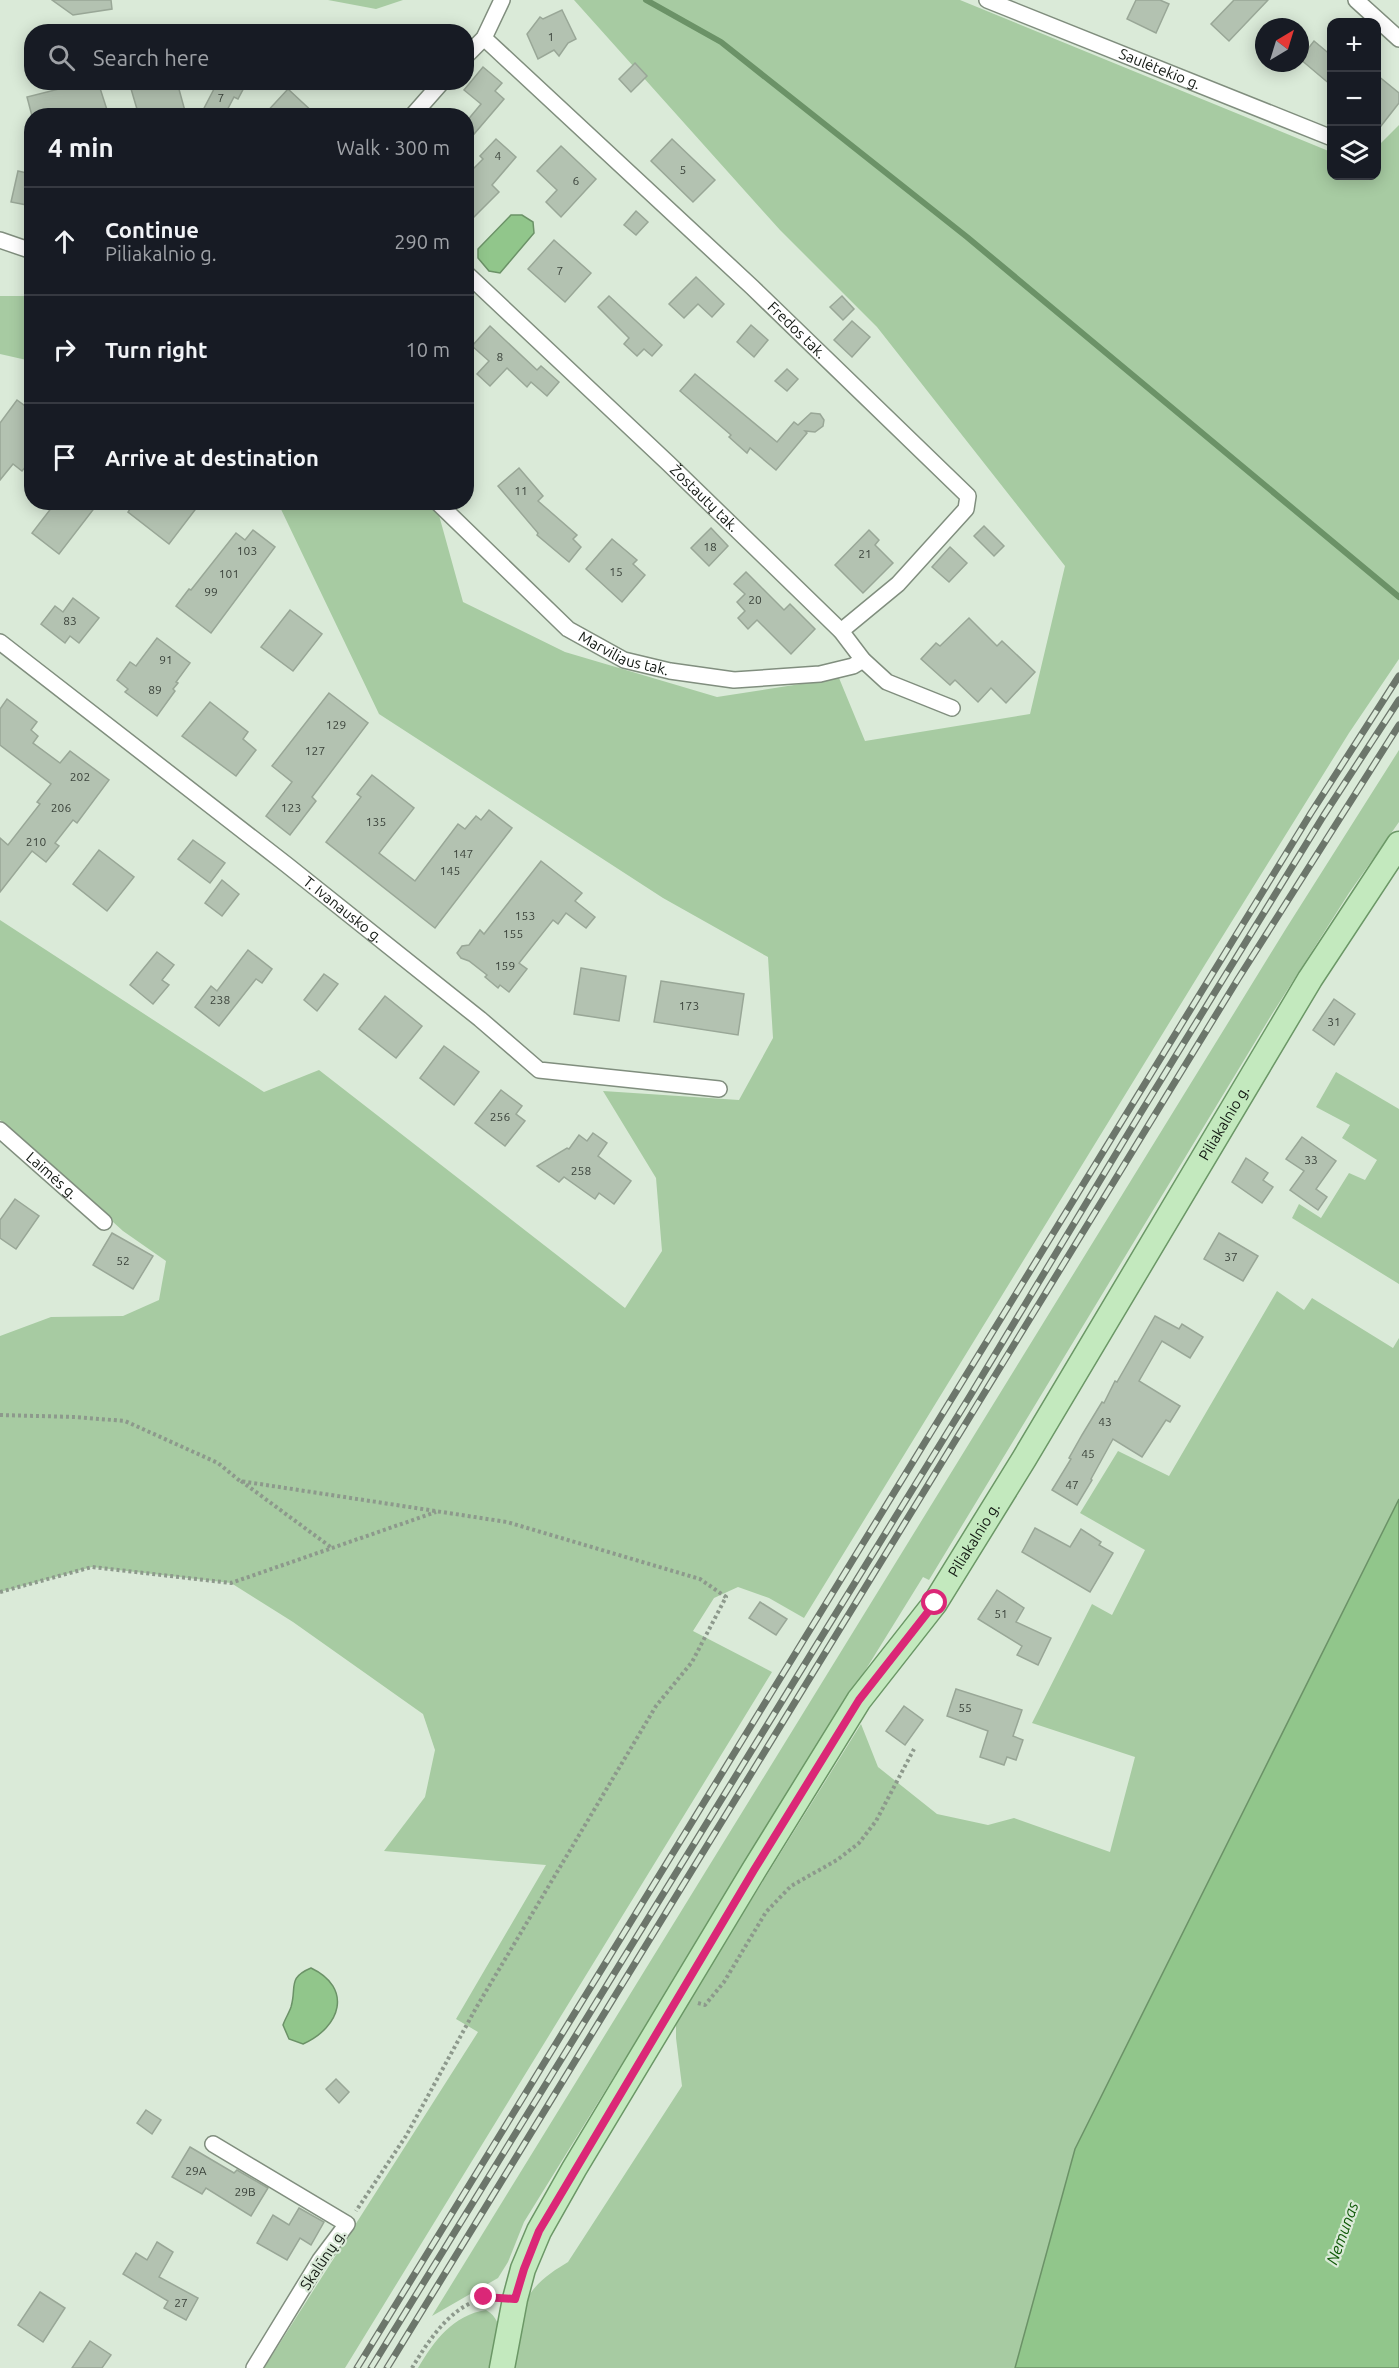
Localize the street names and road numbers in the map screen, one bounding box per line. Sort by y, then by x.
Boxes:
street label: Saulėtekio g. [1117,45,1203,93]
street label: Fredos tak. [765,298,830,362]
street label: Žostautų tak. [667,461,742,535]
street label: Marviliaus tak. [576,628,671,678]
street label: T. Ivanausko g. [300,872,386,946]
street label: Piliakalnio g. [1195,1082,1252,1163]
street label: Laimės g. [23,1148,81,1202]
street label: Piliakalnio g. [944,1499,1003,1580]
street label: Skalūnų g. [296,2227,349,2293]

